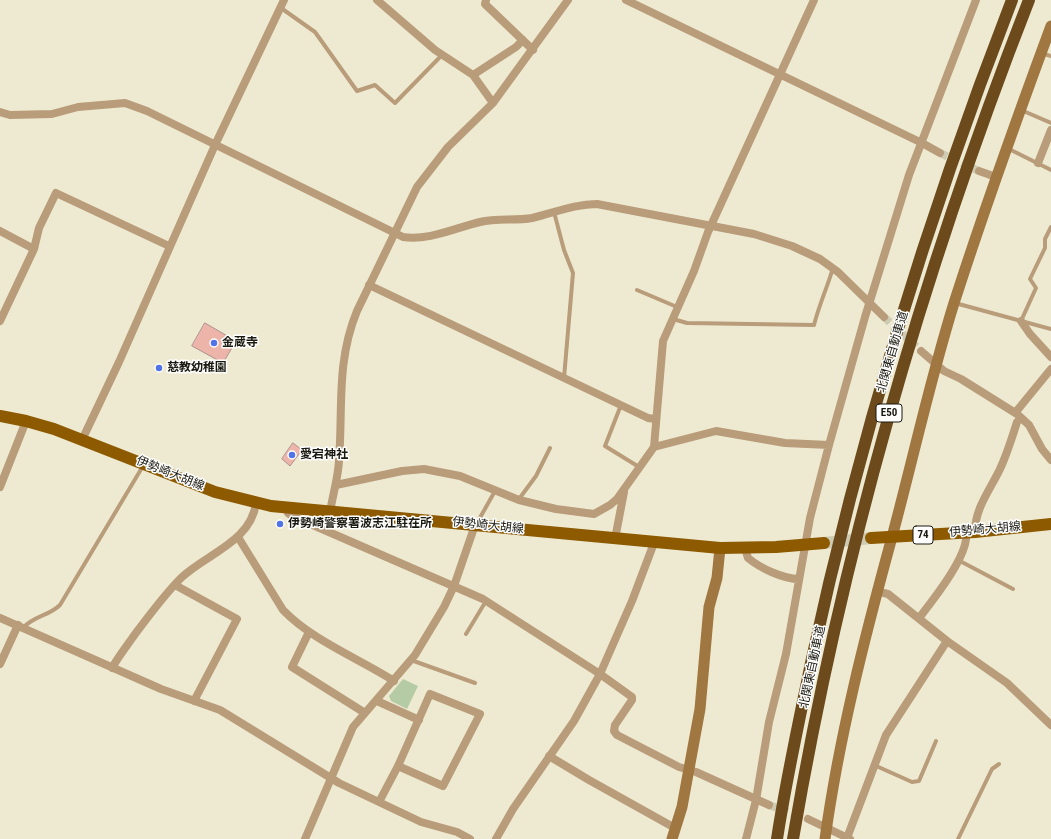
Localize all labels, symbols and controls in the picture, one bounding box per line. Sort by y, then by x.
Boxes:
street label: 北関東自動車道 [875,310,911,394]
place label: 金蔵寺 [222,336,258,350]
marker: 金蔵寺 [209,338,219,348]
place label: 慈教幼稚園 [167,361,227,375]
marker: 慈教幼稚園 [154,363,164,373]
road number: E50 [876,404,902,422]
place label: 愛宕神社 [300,448,348,462]
marker: 愛宕神社 [287,450,297,460]
street label: 伊勢崎大胡線 [134,454,206,494]
street label: 伊勢崎大胡線 [451,515,525,537]
place label: 伊勢崎警察署波志江駐在所 [288,517,432,531]
marker: 伊勢崎警察署波志江駐在所 [275,519,285,529]
street label: 伊勢崎大胡線 [949,520,1021,540]
road number: 74 [913,526,933,544]
street label: 北関東自動車道 [797,624,829,710]

